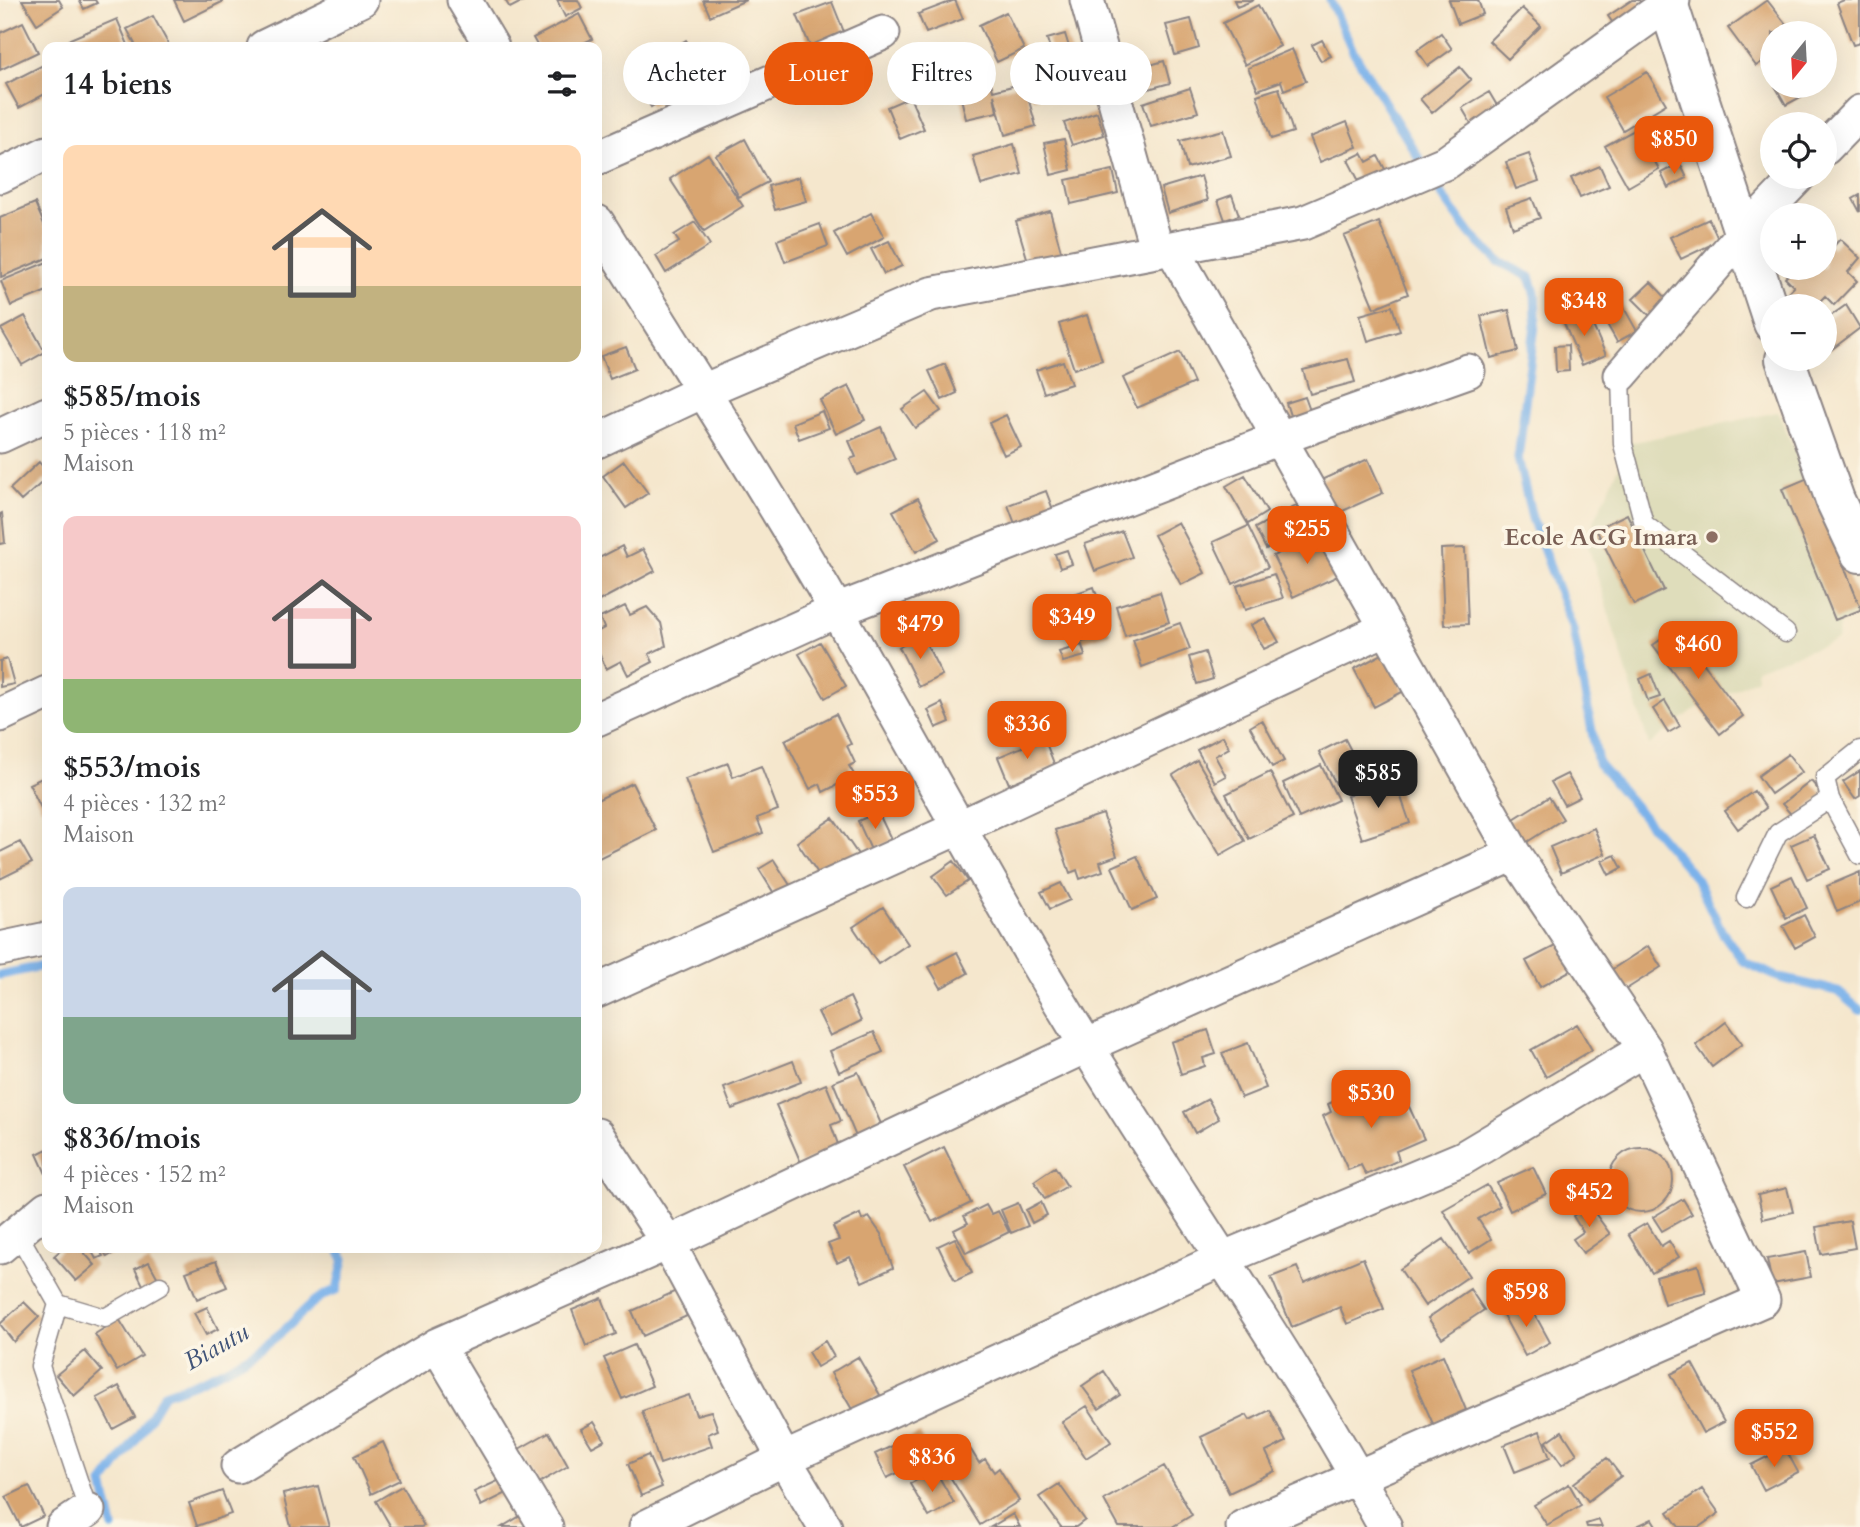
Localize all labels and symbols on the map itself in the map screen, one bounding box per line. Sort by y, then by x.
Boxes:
north arrow [1760,21,1838,98]
pin: $850 [1633,116,1715,176]
pin: $348 [1543,278,1625,338]
pin: $255 [1266,506,1348,566]
place label: Ecole ACG Imara [1504,521,1698,554]
marker: Ecole ACG Imara [1704,529,1720,545]
pin: $349 [1031,594,1113,654]
pin: $479 [879,602,961,661]
pin: $460 [1657,622,1739,681]
pin: $336 [986,702,1068,761]
pin: $585 [1337,750,1419,810]
pin: $553 [834,772,916,831]
pin: $530 [1330,1070,1412,1130]
pin: $452 [1548,1170,1630,1229]
pin: $598 [1485,1270,1567,1329]
water label: Biautu [177,1314,255,1379]
pin: $552 [1733,1410,1815,1469]
pin: $836 [891,1434,973,1494]

